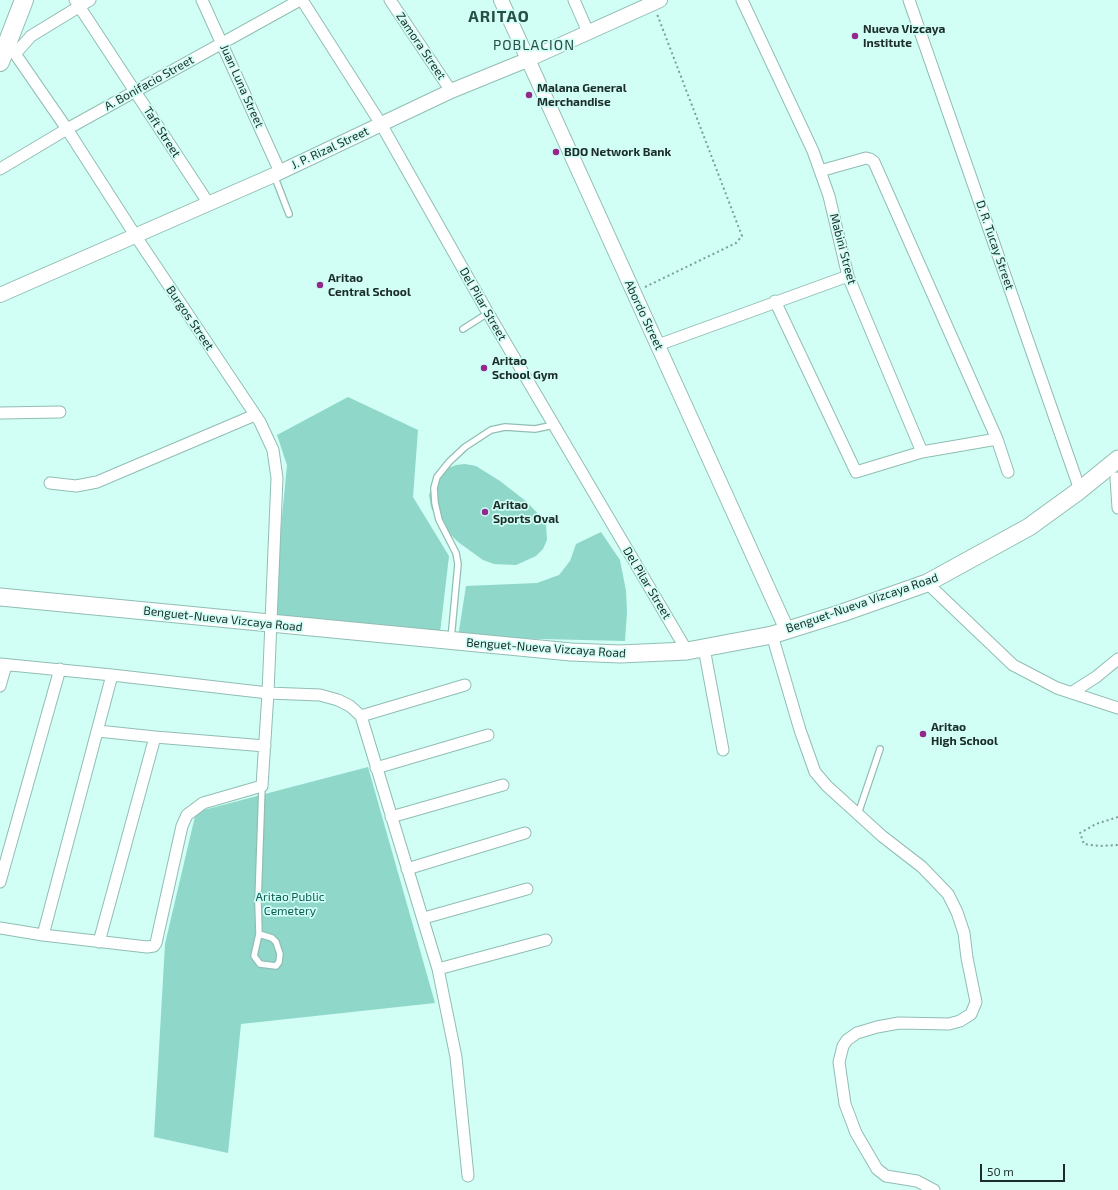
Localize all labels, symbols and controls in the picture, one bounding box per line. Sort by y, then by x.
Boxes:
district label: ARITAO [468,7,530,27]
street label: Zamora Street [393,10,449,82]
place label: Nueva Vizcaya Institute [863,22,945,50]
marker: Nueva Vizcaya Institute [850,31,860,41]
district label: POBLACION [493,37,575,53]
street label: Juan Luna Street [217,42,267,130]
street label: A. Bonifacio Street [102,52,196,114]
place label: Malana General Merchandise [537,81,627,109]
marker: Malana General Merchandise [524,90,534,100]
street label: Taft Street [140,104,184,160]
street label: J. P. Rizal Street [289,124,371,172]
place label: BDO Network Bank [564,145,671,159]
marker: BDO Network Bank [551,147,561,157]
street label: D. R. Tucay Street [973,198,1017,292]
street label: Mabini Street [827,212,859,286]
street label: Del Pilar Street [456,265,510,343]
place label: Aritao Central School [328,271,411,299]
street label: Abordo Street [622,278,666,352]
marker: Aritao Central School [315,280,325,290]
street label: Burgos Street [163,283,217,353]
place label: Aritao School Gym [492,354,558,382]
marker: Aritao School Gym [479,363,489,373]
place label: Aritao Sports Oval [493,498,559,526]
marker: Aritao Sports Oval [480,507,490,517]
street label: Del Pilar Street [620,544,674,622]
street label: Benguet-Nueva Vizcaya Road [784,570,940,636]
street label: Benguet-Nueva Vizcaya Road [143,603,303,635]
street label: Benguet-Nueva Vizcaya Road [466,635,626,661]
place label: Aritao High School [931,720,998,748]
marker: Aritao High School [918,729,928,739]
park label: Aritao Public Cemetery [255,890,325,918]
scale bar [982,1156,1067,1182]
text: 50 m [987,1164,1014,1178]

